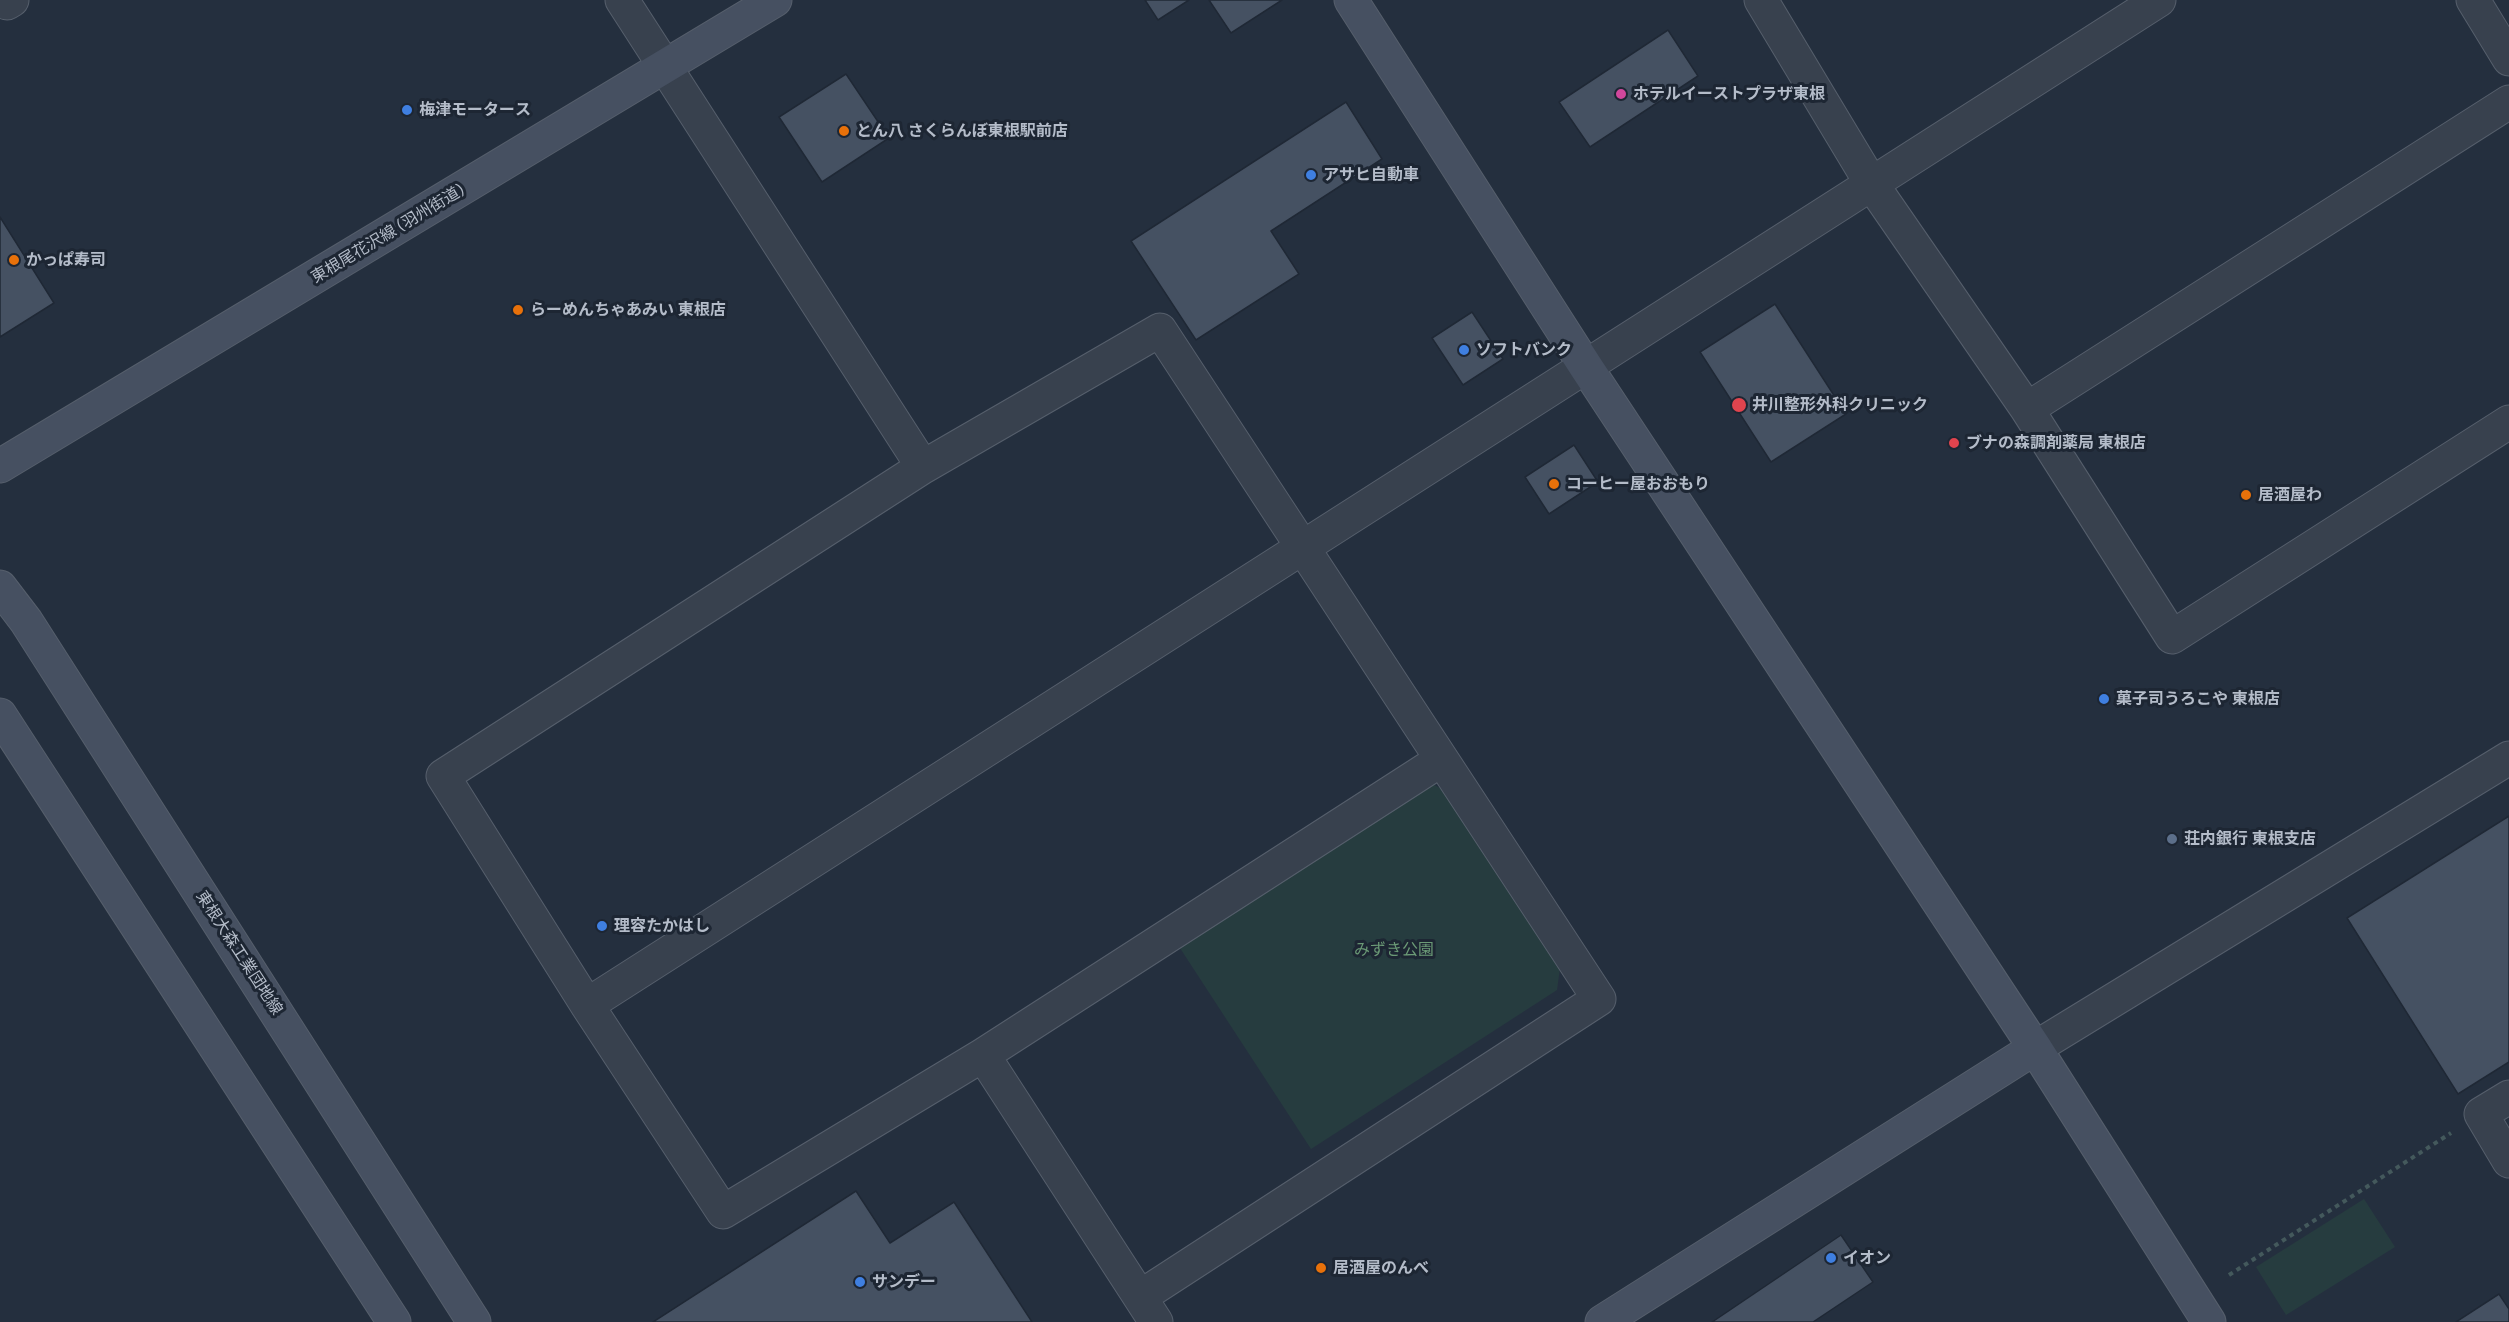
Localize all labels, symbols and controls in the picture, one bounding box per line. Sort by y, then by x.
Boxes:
place label: ホテルイーストプラザ東根 [1633,84,1825,104]
marker: ホテルイーストプラザ東根 [1614,87,1628,101]
place label: 梅津モータース [419,100,531,120]
marker: 梅津モータース [400,103,414,117]
place label: とん八 さくらんぼ東根駅前店 [856,121,1068,141]
marker: とん八 さくらんぼ東根駅前店 [837,124,851,138]
place label: アサヒ自動車 [1323,165,1419,185]
marker: アサヒ自動車 [1304,168,1318,182]
street label: 東根尾花沢線 (羽州街道) [308,181,468,287]
place label: かっぱ寿司 [26,250,106,270]
marker: かっぱ寿司 [7,253,21,267]
place label: らーめんちゃあみい 東根店 [530,300,726,320]
marker: らーめんちゃあみい 東根店 [511,303,525,317]
place label: ソフトバンク [1476,340,1572,360]
marker: ソフトバンク [1457,343,1471,357]
place label: 井川整形外科クリニック [1752,395,1928,415]
marker: 井川整形外科クリニック [1730,396,1748,414]
place label: ブナの森調剤薬局 東根店 [1966,433,2146,453]
marker: ブナの森調剤薬局 東根店 [1947,436,1961,450]
place label: コーヒー屋おおもり [1566,474,1710,494]
marker: コーヒー屋おおもり [1547,477,1561,491]
place label: 居酒屋わ [2258,485,2322,505]
marker: 居酒屋わ [2239,488,2253,502]
place label: 菓子司うろこや 東根店 [2116,689,2280,709]
marker: 菓子司うろこや 東根店 [2097,692,2111,706]
place label: 荘内銀行 東根支店 [2184,829,2316,849]
marker: 荘内銀行 東根支店 [2165,832,2179,846]
street label: 東根大森工業団地線 [192,887,286,1019]
place label: 理容たかはし [614,916,710,936]
marker: 理容たかはし [595,919,609,933]
park label: みずき公園 [1354,940,1434,960]
place label: イオン [1843,1248,1891,1268]
marker: イオン [1824,1251,1838,1265]
place label: 居酒屋のんべ [1333,1258,1429,1278]
marker: 居酒屋のんべ [1314,1261,1328,1275]
place label: サンデー [872,1272,936,1292]
marker: サンデー [853,1275,867,1289]

